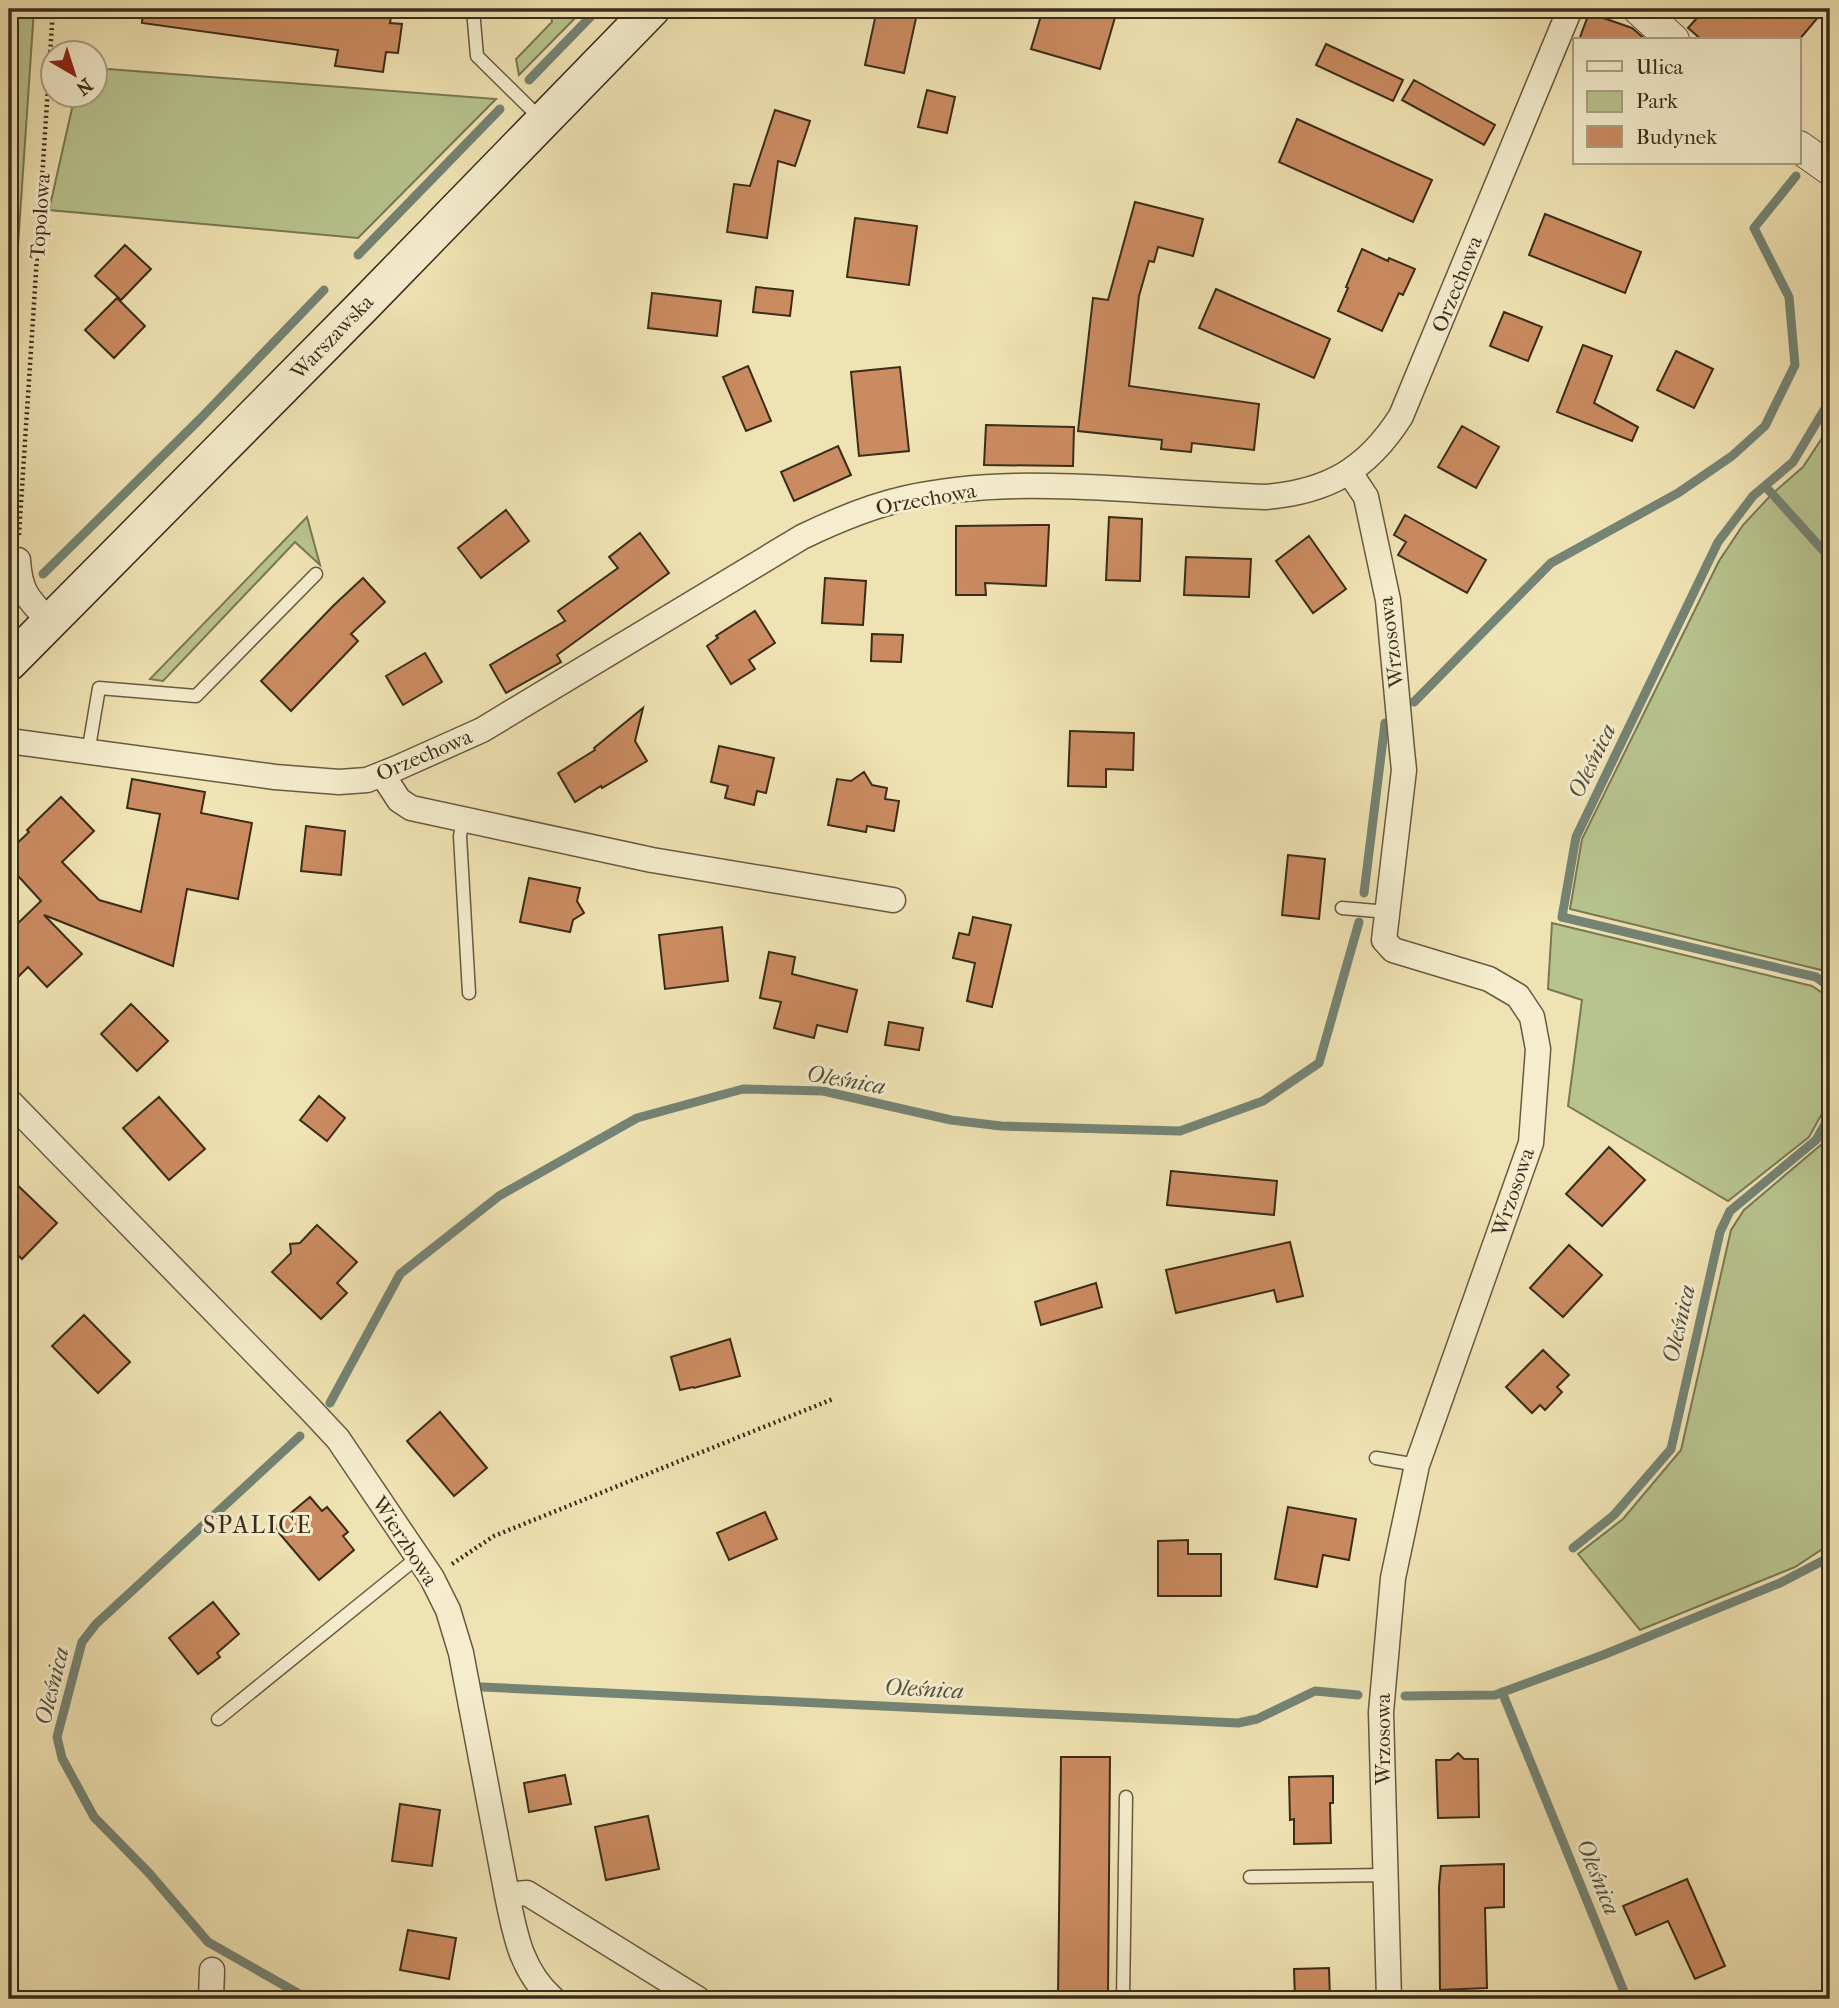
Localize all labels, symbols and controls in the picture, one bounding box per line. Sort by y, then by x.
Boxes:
north arrow [38,38,108,108]
legend [1573,38,1800,164]
text: Ulica [1636,55,1683,79]
text: N [71,73,97,100]
text: Park [1636,89,1678,113]
text: Budynek [1636,125,1717,149]
street label: Topolowa [25,172,55,260]
street label: Orzechowa [1427,232,1487,336]
street label: Warszawska [285,290,378,385]
street label: Orzechowa [874,478,978,520]
street label: Wrzosowa [1373,595,1409,690]
water label: Oleśnica [1562,719,1622,803]
street label: Orzechowa [373,724,476,786]
water label: Oleśnica [805,1060,887,1100]
street label: Wrzosowa [1486,1145,1539,1240]
water label: Oleśnica [1657,1282,1701,1366]
street label: Wierzbowa [367,1491,443,1590]
district label: SPALICE [203,1511,313,1539]
water label: Oleśnica [29,1644,75,1728]
water label: Oleśnica [884,1673,964,1705]
street label: Wrzosowa [1371,1693,1395,1786]
water label: Oleśnica [1571,1835,1625,1919]

